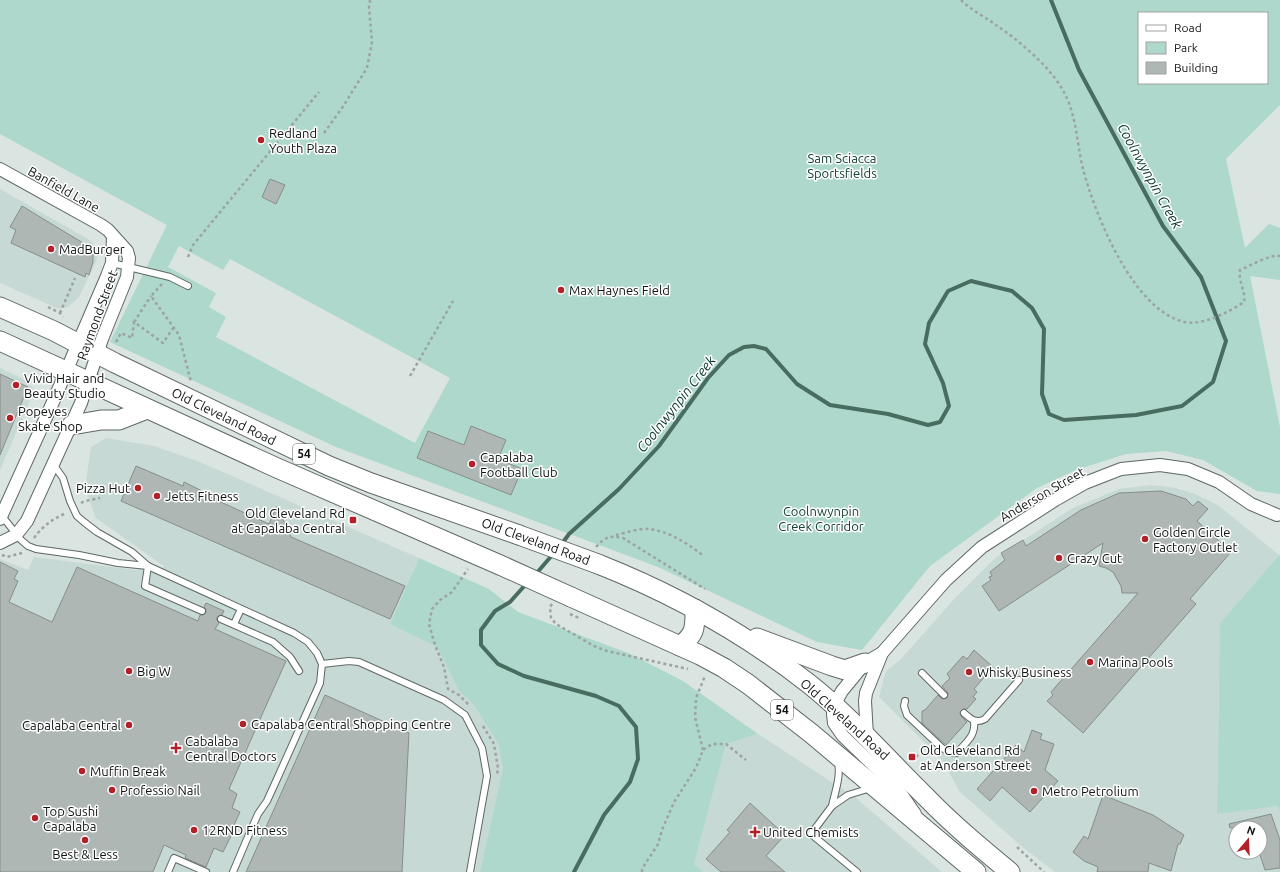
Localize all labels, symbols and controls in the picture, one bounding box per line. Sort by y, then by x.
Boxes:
legend [1138,12,1268,84]
text: Road [1174,21,1202,34]
text: Park [1174,41,1198,54]
text: Building [1174,61,1218,74]
water label: Coolnwynpin Creek [1114,120,1186,232]
place label: Redland Youth Plaza [269,126,337,155]
marker: Redland Youth Plaza [256,135,266,145]
park label: Sam Sciacca Sportsfields [807,151,877,180]
street label: Banfield Lane [26,164,102,214]
place label: MadBurger [59,242,125,256]
marker: MadBurger [46,244,56,254]
street label: Raymond Street [74,268,120,362]
place label: Max Haynes Field [569,283,670,297]
marker: Max Haynes Field [556,285,566,295]
water label: Coolnwynpin Creek [633,352,719,455]
place label: Vivid Hair and Beauty Studio [24,371,106,400]
marker: Vivid Hair and Beauty Studio [11,380,21,390]
street label: Old Cleveland Road [170,385,278,447]
place label: Popeyes Skate Shop [18,404,83,433]
marker: Popeyes Skate Shop [5,413,15,423]
road number: 54 [293,444,315,464]
place label: Capalaba Football Club [480,450,558,479]
marker: Capalaba Football Club [467,459,477,469]
street label: Anderson Street [997,464,1087,524]
place label: Pizza Hut [76,481,130,495]
marker: Pizza Hut [133,483,143,493]
place label: Jetts Fitness [165,489,239,503]
marker: Jetts Fitness [152,491,162,501]
park label: Coolnwynpin Creek Corridor [778,504,864,533]
place label: Old Cleveland Rd at Capalaba Central [231,506,346,535]
marker: Old Cleveland Rd at Capalaba Central [348,515,358,525]
street label: Old Cleveland Road [480,515,592,567]
place label: Golden Circle Factory Outlet [1153,525,1238,554]
marker: Golden Circle Factory Outlet [1140,534,1150,544]
place label: Crazy Cut [1067,551,1122,565]
marker: Crazy Cut [1054,553,1064,563]
place label: Marina Pools [1098,655,1173,669]
marker: Marina Pools [1085,657,1095,667]
place label: Big W [137,664,171,678]
place label: Whisky Business [977,665,1072,679]
marker: Big W [124,666,134,676]
marker: Whisky Business [964,667,974,677]
street label: Old Cleveland Road [798,676,892,762]
road number: 54 [771,700,793,720]
place label: Capalaba Central Shopping Centre [251,717,451,731]
place label: Capalaba Central [22,718,122,732]
marker: Capalaba Central Shopping Centre [238,719,248,729]
marker: Capalaba Central [124,720,134,730]
place label: Cabalaba Central Doctors [185,734,277,763]
marker: Cabalaba Central Doctors [170,742,182,754]
place label: Old Cleveland Rd at Anderson Street [920,743,1030,772]
marker: Old Cleveland Rd at Anderson Street [907,752,917,762]
place label: Muffin Break [90,764,166,778]
marker: Muffin Break [77,766,87,776]
place label: Professio Nail [120,783,201,797]
place label: Metro Petrolium [1042,784,1139,798]
marker: Professio Nail [107,785,117,795]
marker: Metro Petrolium [1029,786,1039,796]
place label: Top Sushi Capalaba [43,804,98,833]
marker: Top Sushi Capalaba [30,813,40,823]
north arrow [1228,820,1268,860]
place label: 12RND Fitness [202,823,288,837]
text: N [1245,824,1257,838]
marker: 12RND Fitness [189,825,199,835]
place label: United Chemists [763,825,859,839]
marker: United Chemists [750,827,760,837]
marker: Best & Less [80,835,90,845]
place label: Best & Less [52,847,118,861]

